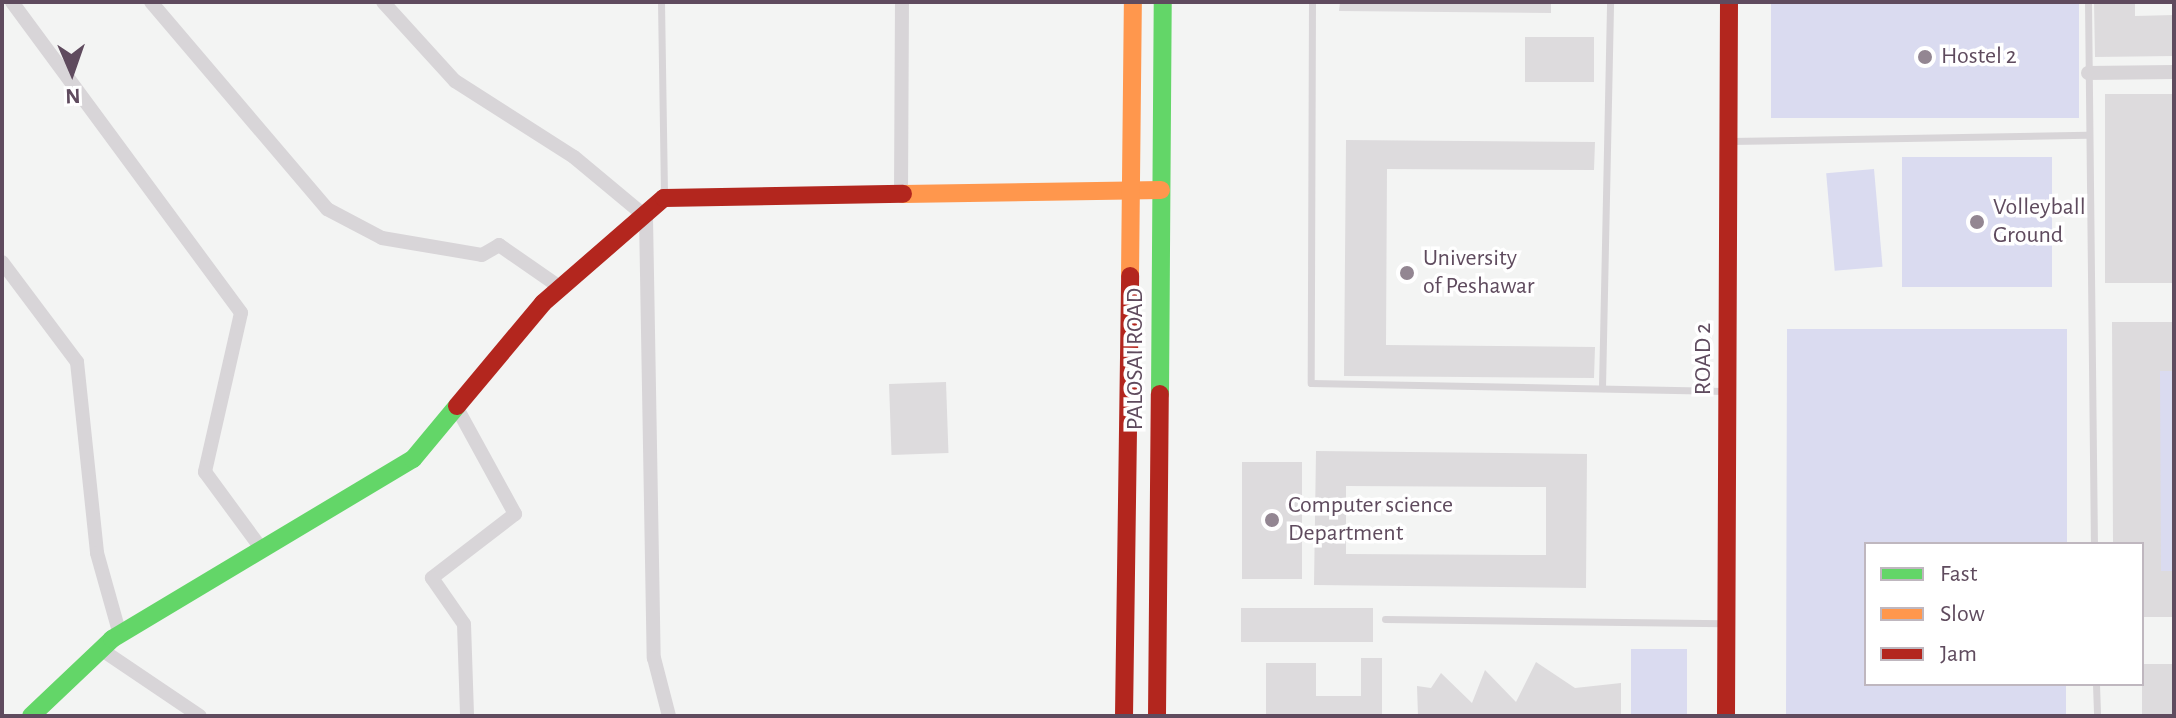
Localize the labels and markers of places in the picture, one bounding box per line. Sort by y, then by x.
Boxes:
place label: Hostel 2 [1941,43,2017,71]
marker: Hostel 2 [1916,48,1934,66]
place label: Volleyball Ground [1993,194,2086,250]
marker: Volleyball Ground [1968,213,1986,231]
place label: University of Peshawar [1423,245,1535,301]
marker: University of Peshawar [1398,264,1416,282]
place label: Computer science Department [1288,492,1453,548]
marker: Computer science Department [1263,511,1281,529]

